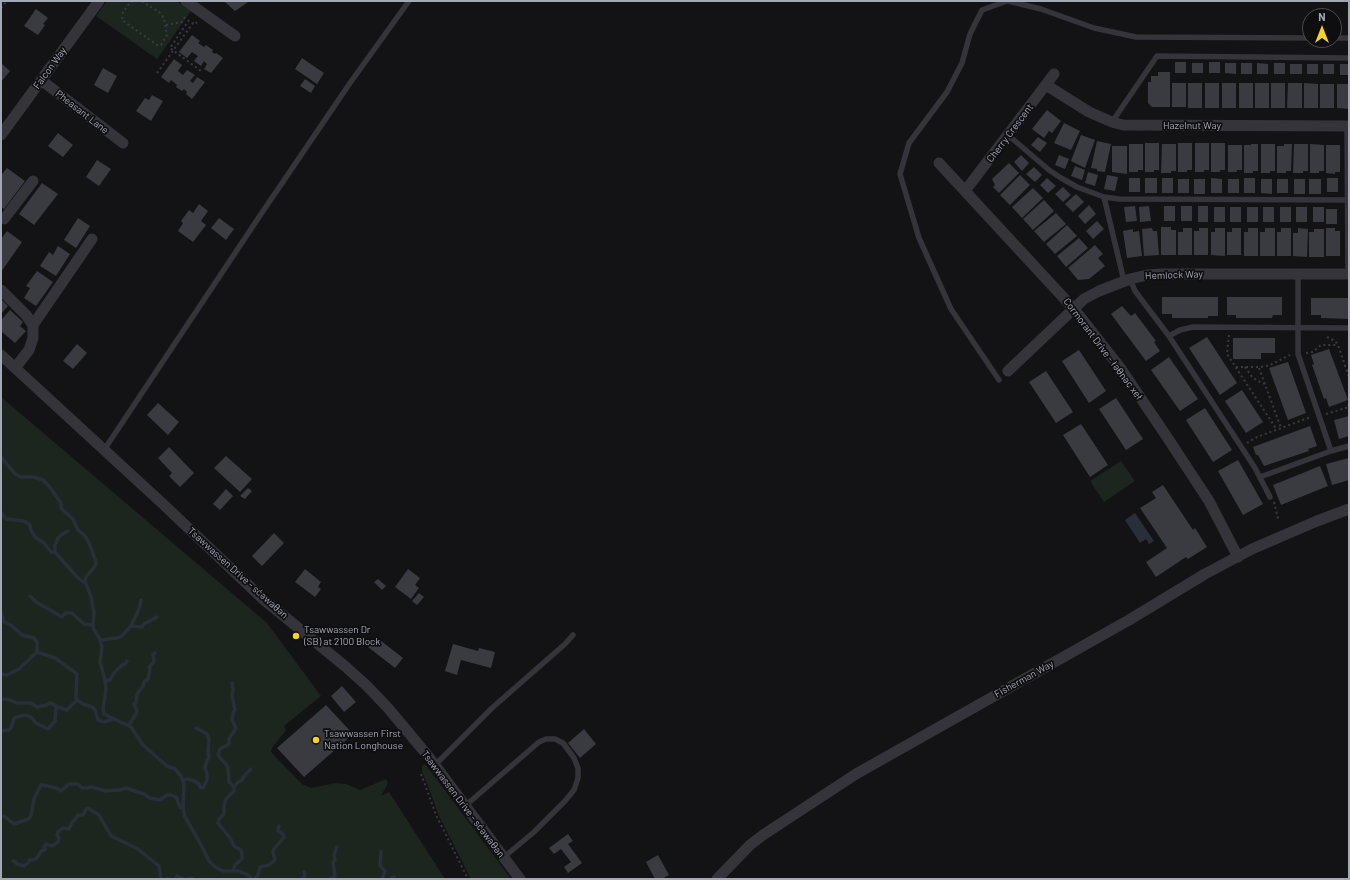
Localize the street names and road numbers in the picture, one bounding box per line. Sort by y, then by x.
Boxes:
street label: Falcon Way [31,45,69,91]
street label: Pheasant Lane [53,88,111,136]
street label: Cherry Crescent [984,101,1036,165]
street label: Hazelnut Way [1163,120,1221,132]
street label: Hemlock Way [1145,268,1203,282]
street label: Cormorant Drive - łəθnəc xeł [1061,296,1145,402]
street label: Tsawwassen Drive - sc̓əwaθən [185,525,291,621]
street label: Fisherman Way [992,658,1056,700]
street label: Tsawwassen Drive - sc̓əwaθən [419,748,507,860]

